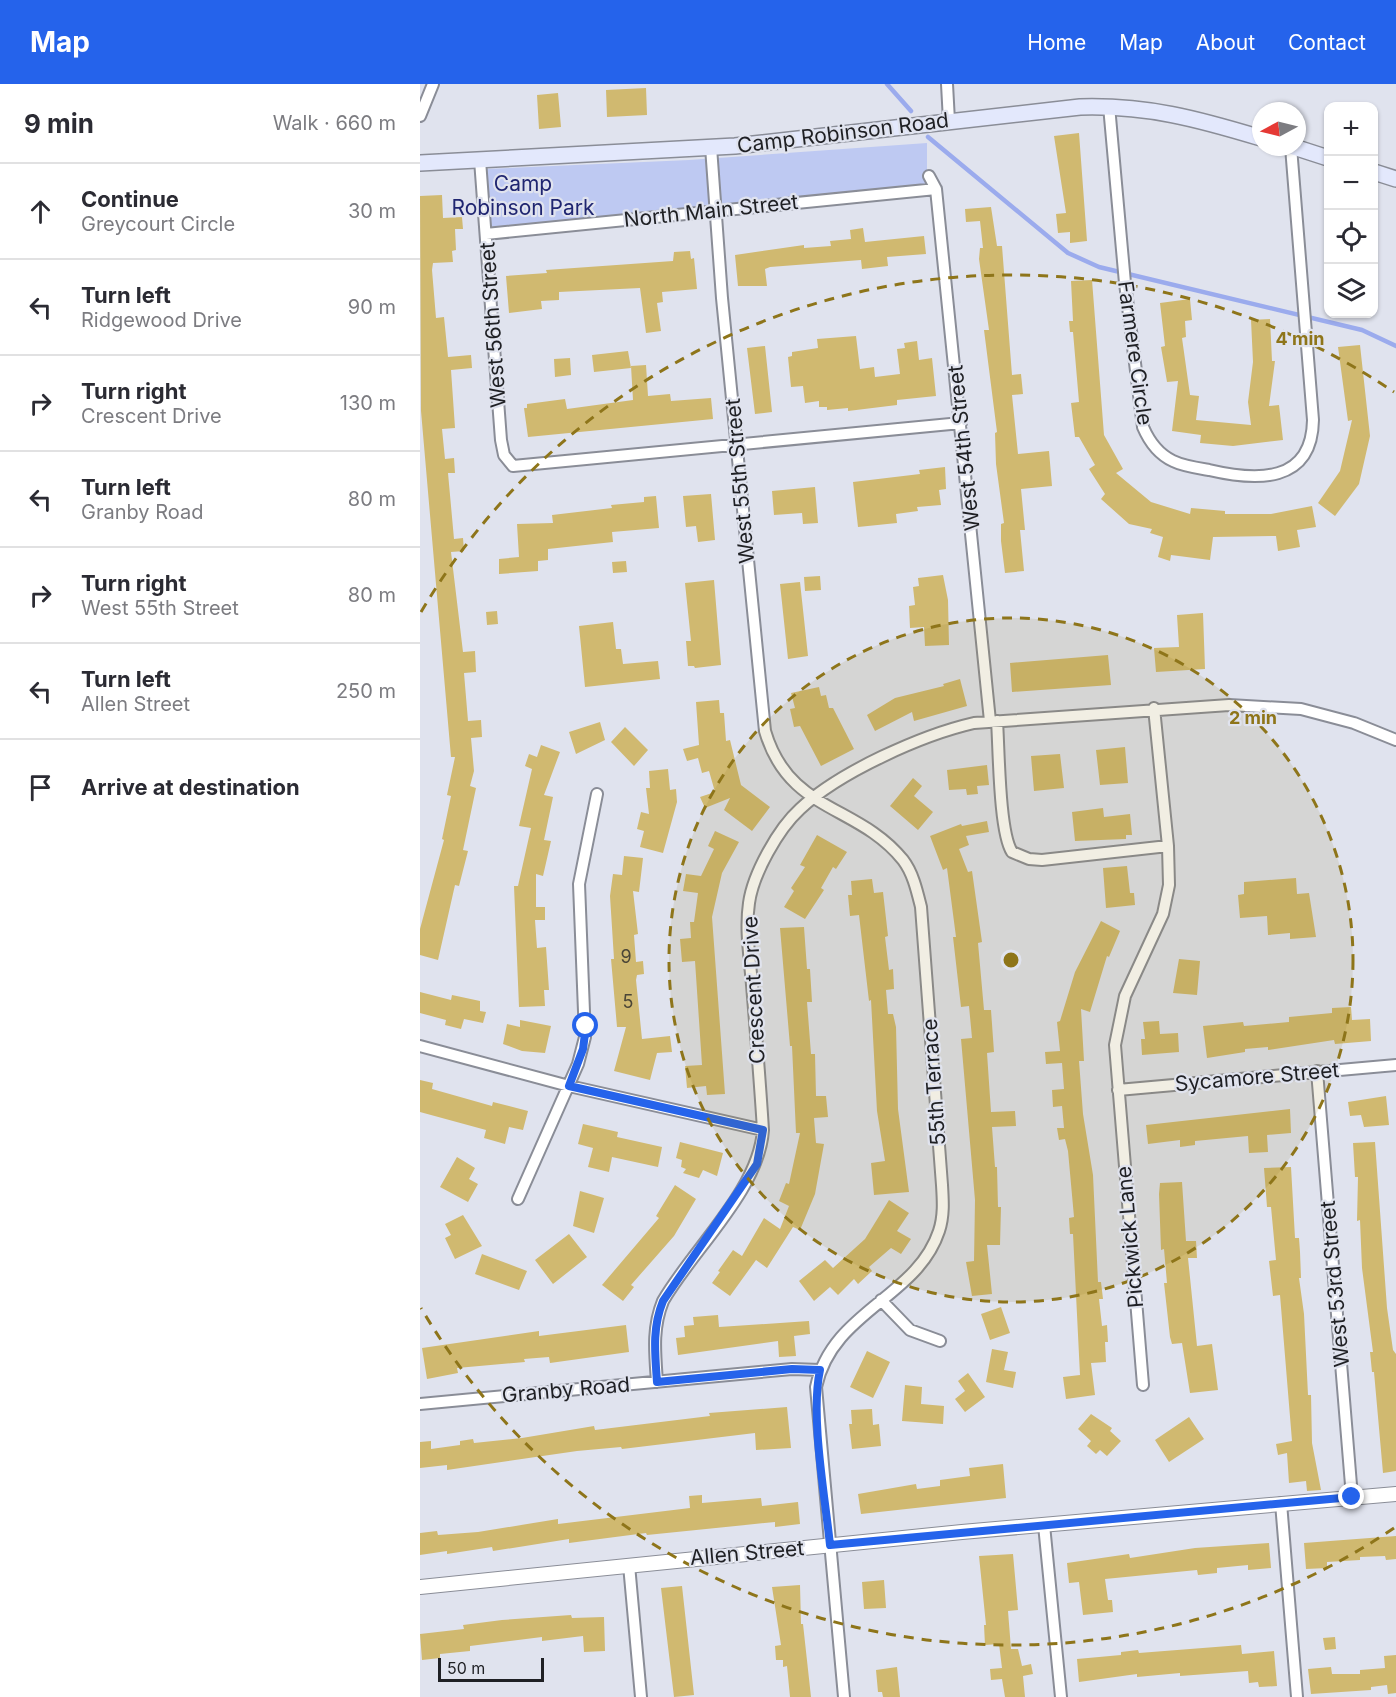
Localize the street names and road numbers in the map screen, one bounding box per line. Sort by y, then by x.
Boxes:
street label: Camp Robinson Road [736,107,950,158]
street label: North Main Street [622,189,800,232]
street label: West 56th Street [474,241,511,409]
street label: Farmere Circle [1113,279,1158,427]
street label: West 54th Street [942,364,985,532]
street label: West 55th Street [720,397,759,565]
street label: Crescent Drive [737,916,770,1064]
street label: 55th Terrace [917,1018,950,1146]
street label: Sycamore Street [1174,1057,1340,1096]
street label: Pickwick Lane [1111,1165,1148,1309]
street label: West 53rd Street [1315,1200,1354,1368]
street label: Granby Road [501,1371,631,1408]
street label: Allen Street [689,1535,805,1570]

